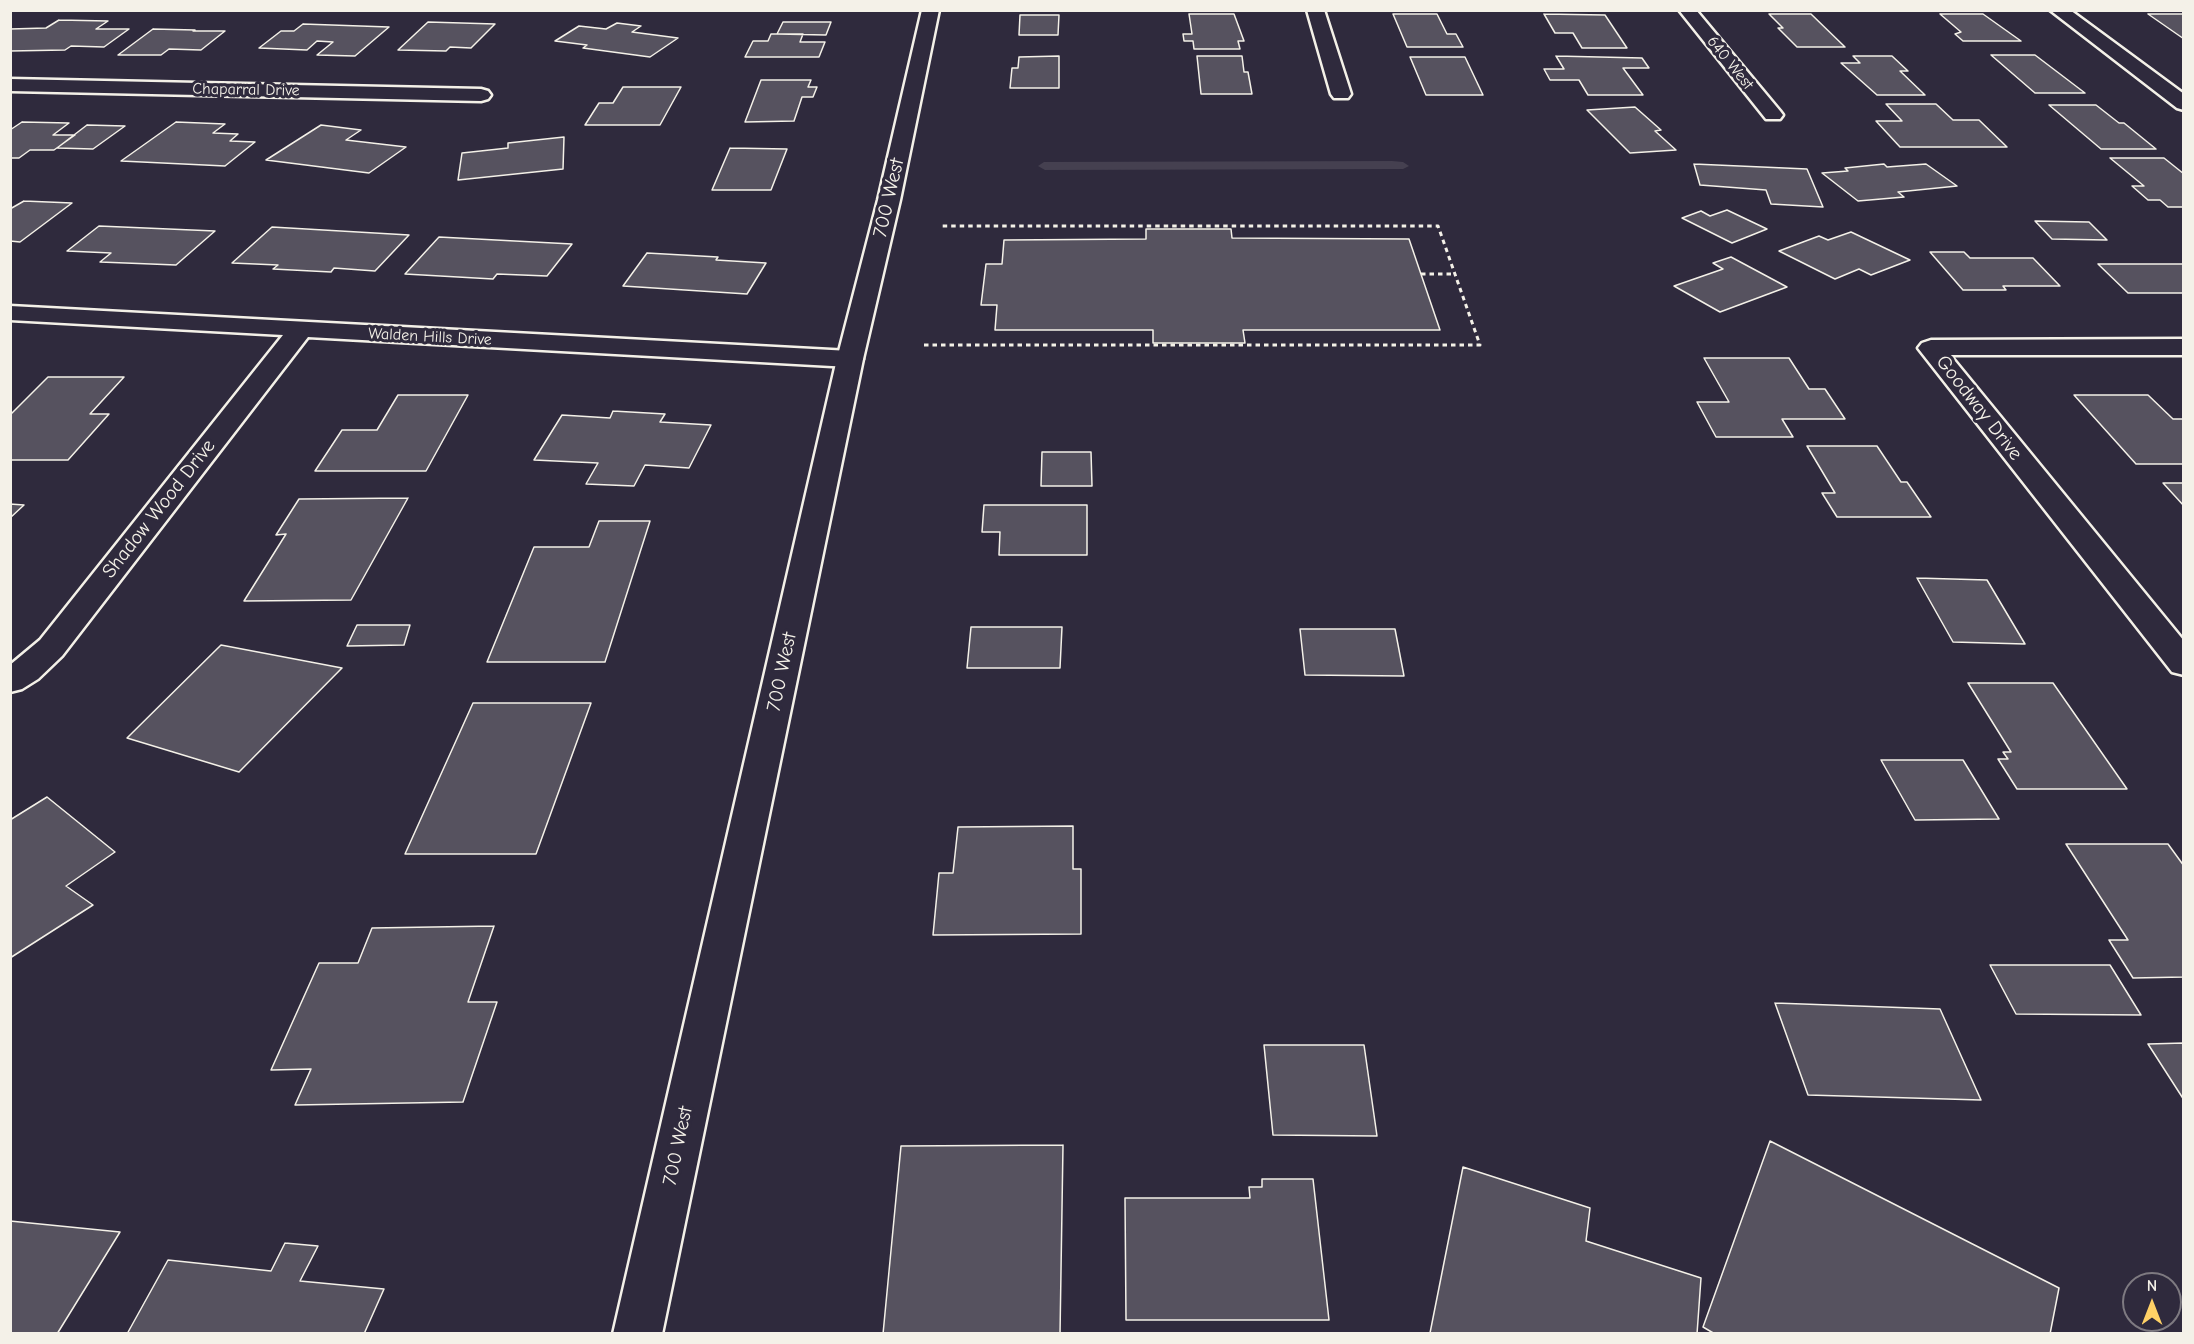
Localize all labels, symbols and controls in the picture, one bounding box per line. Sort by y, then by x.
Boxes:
street label: 640 West [1703,32,1757,94]
street label: Chaparral Drive [192,79,300,101]
street label: 700 West [868,156,910,240]
street label: Walden Hills Drive [368,324,492,350]
street label: Goodway Drive [1931,351,2027,465]
street label: Shadow Wood Drive [97,435,221,583]
street label: 700 West [762,630,802,714]
street label: 700 West [658,1104,698,1188]
north arrow [2122,1272,2182,1332]
text: N [2147,1277,2157,1295]

